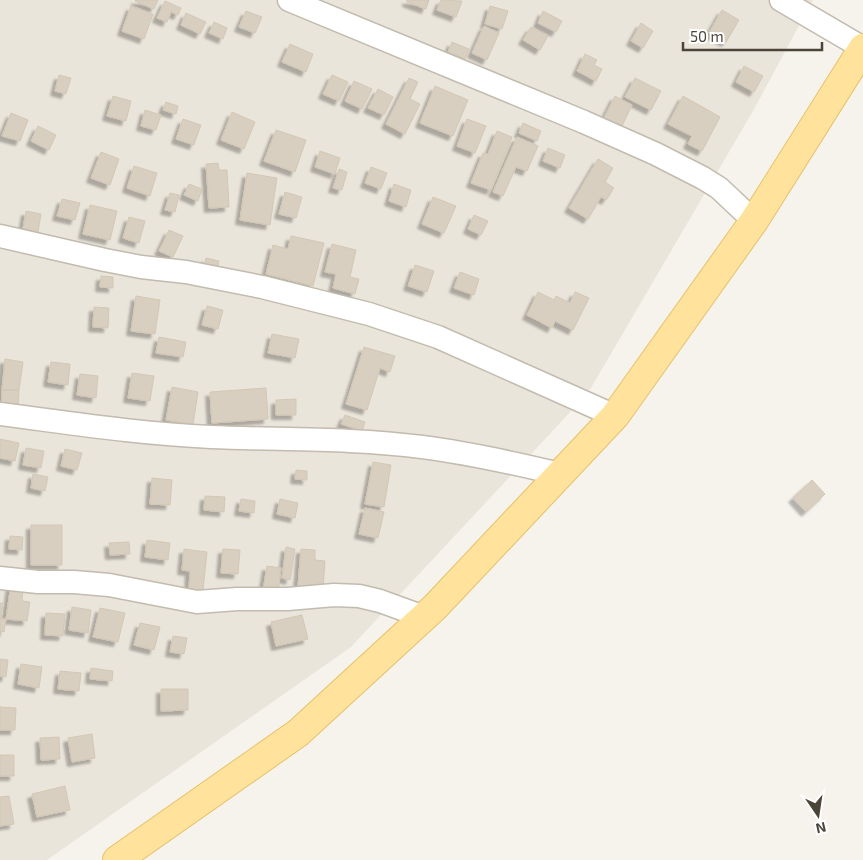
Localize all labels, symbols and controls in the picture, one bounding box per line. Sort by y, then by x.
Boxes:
scale bar [683,20,822,52]
text: 50 m [690,27,724,45]
north arrow [793,790,843,840]
text: N [814,819,828,838]

